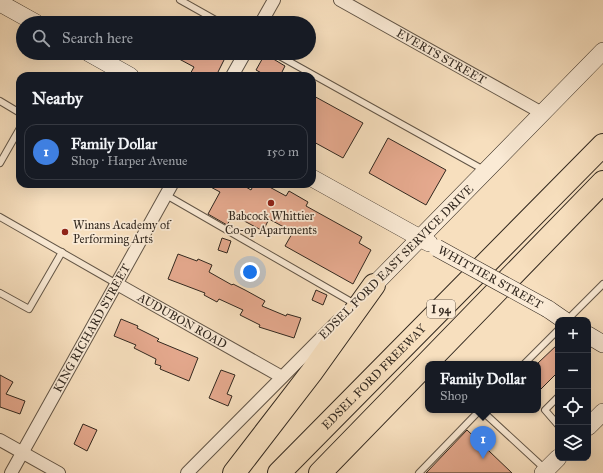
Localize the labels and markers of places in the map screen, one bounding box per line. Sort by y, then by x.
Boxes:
marker: Babcock Whittier Co-op Apartments [266,198,276,208]
place label: Babcock Whittier Co-op Apartments [225,209,317,237]
place label: Winans Academy of Performing Arts [73,218,172,247]
marker: Winans Academy of Performing Arts [60,227,70,237]
pin: 1 [470,426,496,459]

